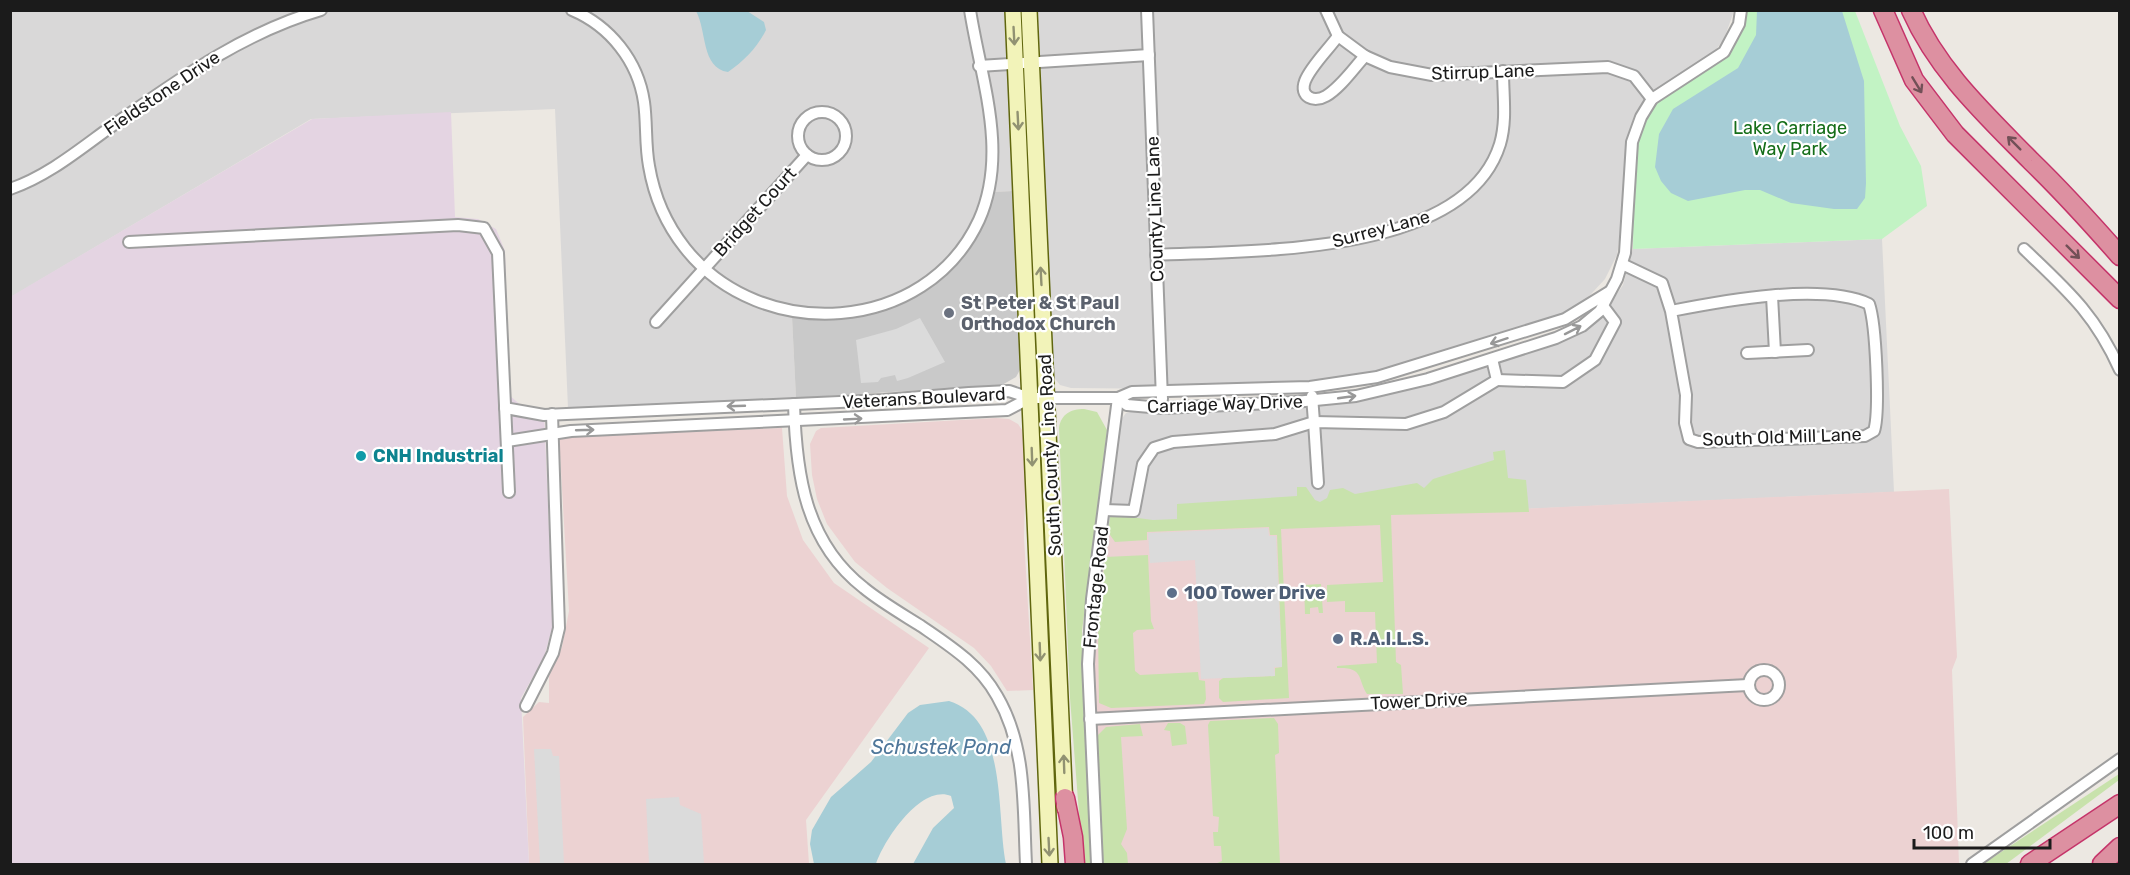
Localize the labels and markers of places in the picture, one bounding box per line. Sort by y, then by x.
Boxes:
place label: St Peter & St Paul Orthodox Church [961,292,1119,335]
marker: St Peter & St Paul Orthodox Church [942,306,956,320]
place label: CNH Industrial [373,445,504,467]
marker: CNH Industrial [354,449,368,463]
place label: 100 Tower Drive [1184,582,1326,604]
marker: 100 Tower Drive [1165,586,1179,600]
place label: R.A.I.L.S. [1350,628,1429,650]
marker: R.A.I.L.S. [1331,632,1345,646]

